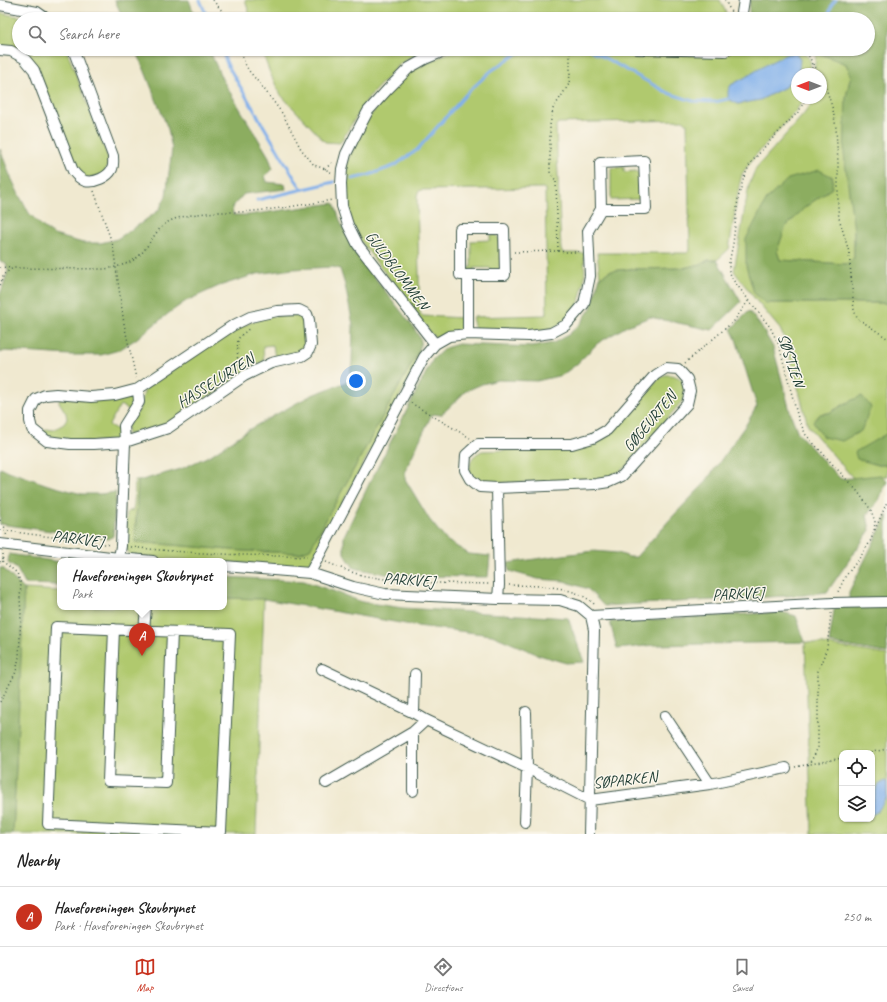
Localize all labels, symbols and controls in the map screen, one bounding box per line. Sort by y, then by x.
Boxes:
search box [12,12,875,56]
icon: search [26,23,48,45]
text: Search here [58,25,119,44]
north arrow [791,68,827,104]
street label: GULDBLOMMEN [361,227,435,316]
street label: SØSTIEN [773,331,810,392]
street label: HASSELURTEN [173,348,260,412]
your location [346,371,366,391]
street label: GØGEURTEN [619,385,682,456]
street label: PARKVEJ [51,526,107,552]
popup [57,558,227,610]
text: Haveforeningen Skovbrynet [72,567,212,586]
street label: PARKVEJ [383,568,437,592]
street label: PARKVEJ [712,583,766,605]
text: Park [72,586,92,602]
pin: A [129,623,155,656]
map controls [839,750,875,822]
button: locate [839,750,875,786]
street label: SØPARKEN [592,766,661,793]
button: layers [839,786,875,822]
text: Nearby [16,850,59,871]
text: Haveforeningen Skovbrynet [54,899,194,918]
text: A [26,909,32,925]
text: 250 m [843,909,871,925]
text: Park · Haveforeningen Skovbrynet [54,918,203,934]
tab: Map [134,956,156,994]
tab: Directions [424,956,463,994]
tab: Saved [731,956,753,994]

